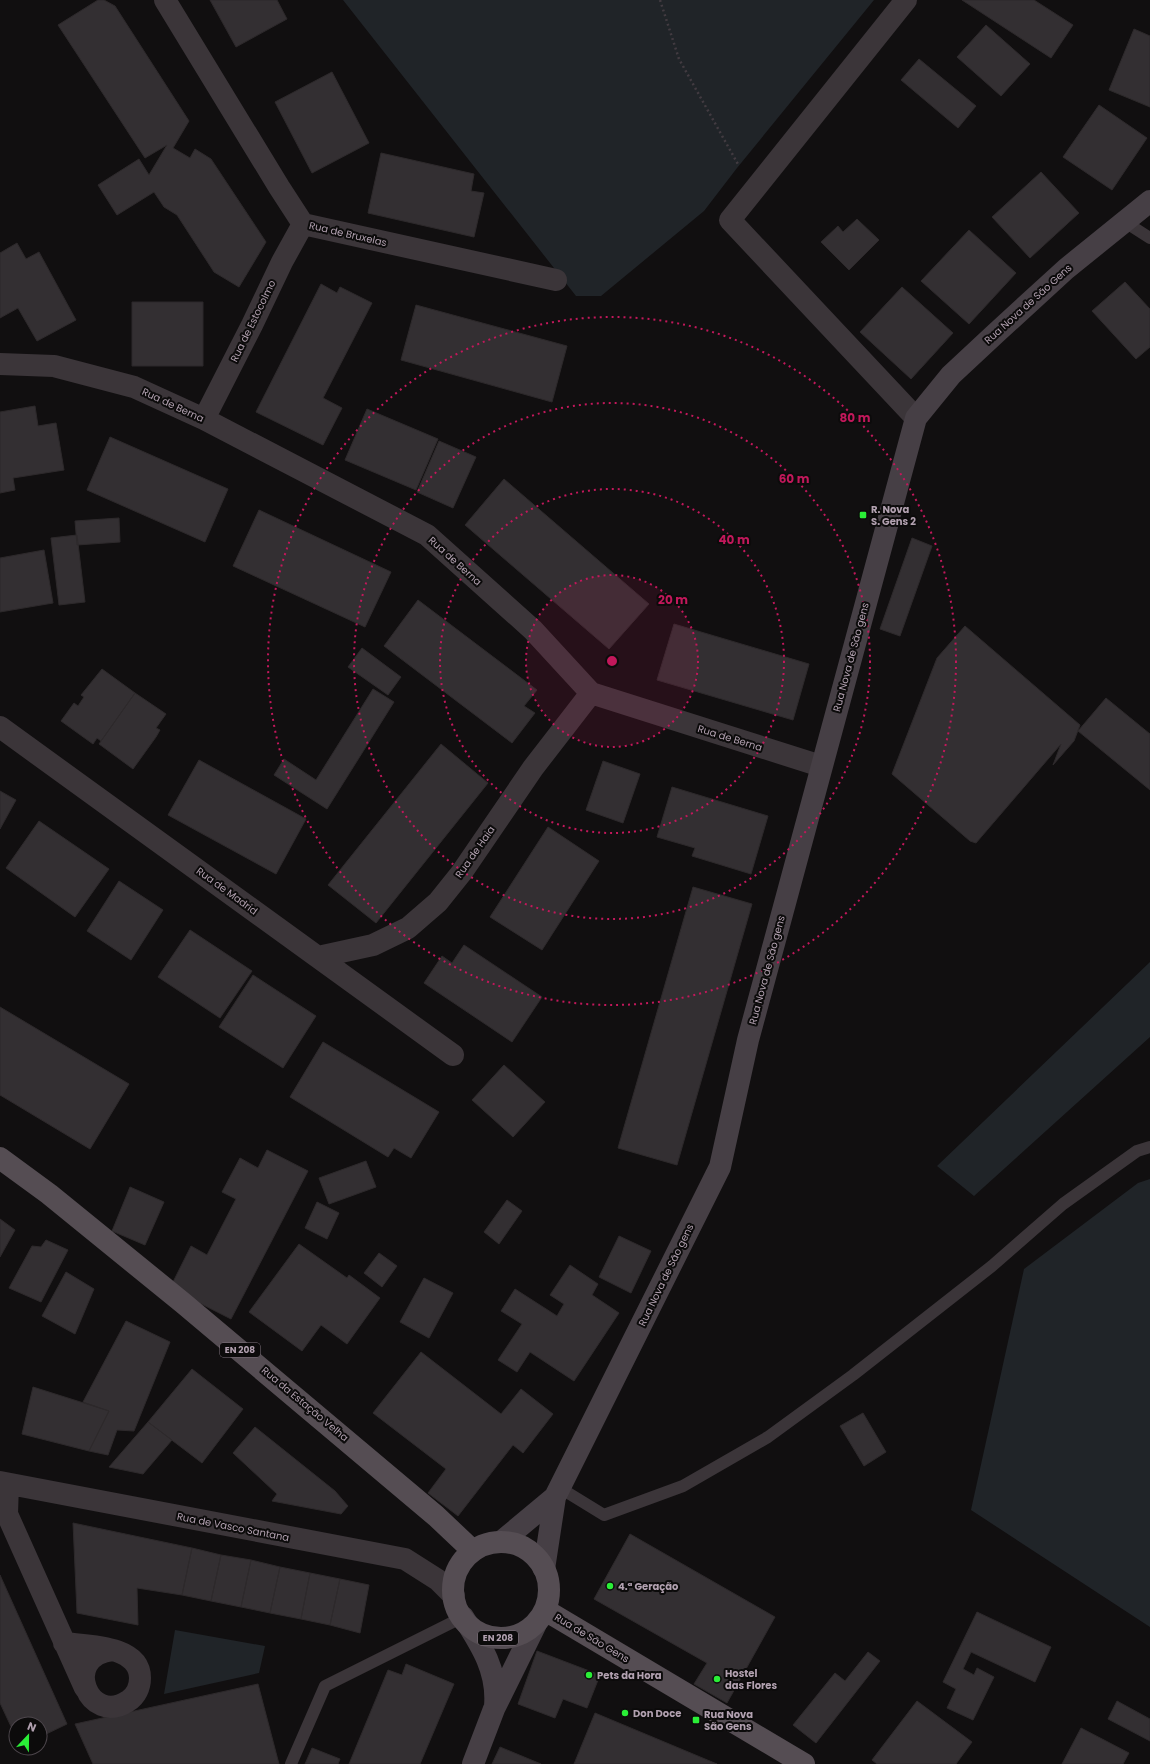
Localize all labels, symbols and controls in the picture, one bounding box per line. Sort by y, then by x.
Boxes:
street label: Rua de Bruxelas [308,218,388,250]
street label: Rua Nova de São Gens [981,261,1075,347]
street label: Rua de Estocolmo [227,277,279,365]
street label: Rua de Berna [140,384,206,426]
text: 80 m [840,409,871,426]
text: 60 m [779,470,810,487]
place label: R. Nova S. Gens 2 [871,502,916,529]
marker: R. Nova S. Gens 2 [858,510,868,520]
text: 40 m [718,531,750,548]
street label: Rua de Berna [425,533,485,589]
text: 20 m [658,591,688,608]
street label: Rua Nova de São gens [829,601,873,713]
centre of rings [605,654,619,668]
street label: Rua de Berna [696,721,764,755]
street label: Rua de Haia [452,823,498,881]
street label: Rua de Madrid [193,864,261,918]
street label: Rua Nova de São gens [745,914,789,1026]
street label: Rua Nova de São gens [635,1221,697,1329]
road number: EN 208 [220,1343,260,1357]
street label: Rua da Estação Velha [258,1363,352,1445]
street label: Rua de Vasco Santana [176,1509,290,1545]
place label: 4.ª Geração [618,1579,679,1594]
marker: 4.ª Geração [605,1581,615,1591]
street label: Rua de São Gens [552,1610,632,1666]
road number: EN 208 [478,1631,518,1645]
place label: Hostel das Flores [725,1666,778,1693]
place label: Pets da Hora [597,1668,662,1683]
marker: Pets da Hora [584,1670,594,1680]
marker: Hostel das Flores [712,1674,722,1684]
place label: Don Doce [633,1706,681,1721]
place label: Rua Nova São Gens [704,1707,753,1734]
marker: Don Doce [620,1708,630,1718]
marker: Rua Nova São Gens [691,1715,701,1725]
north arrow [8,1716,48,1756]
text: N [25,1718,39,1736]

